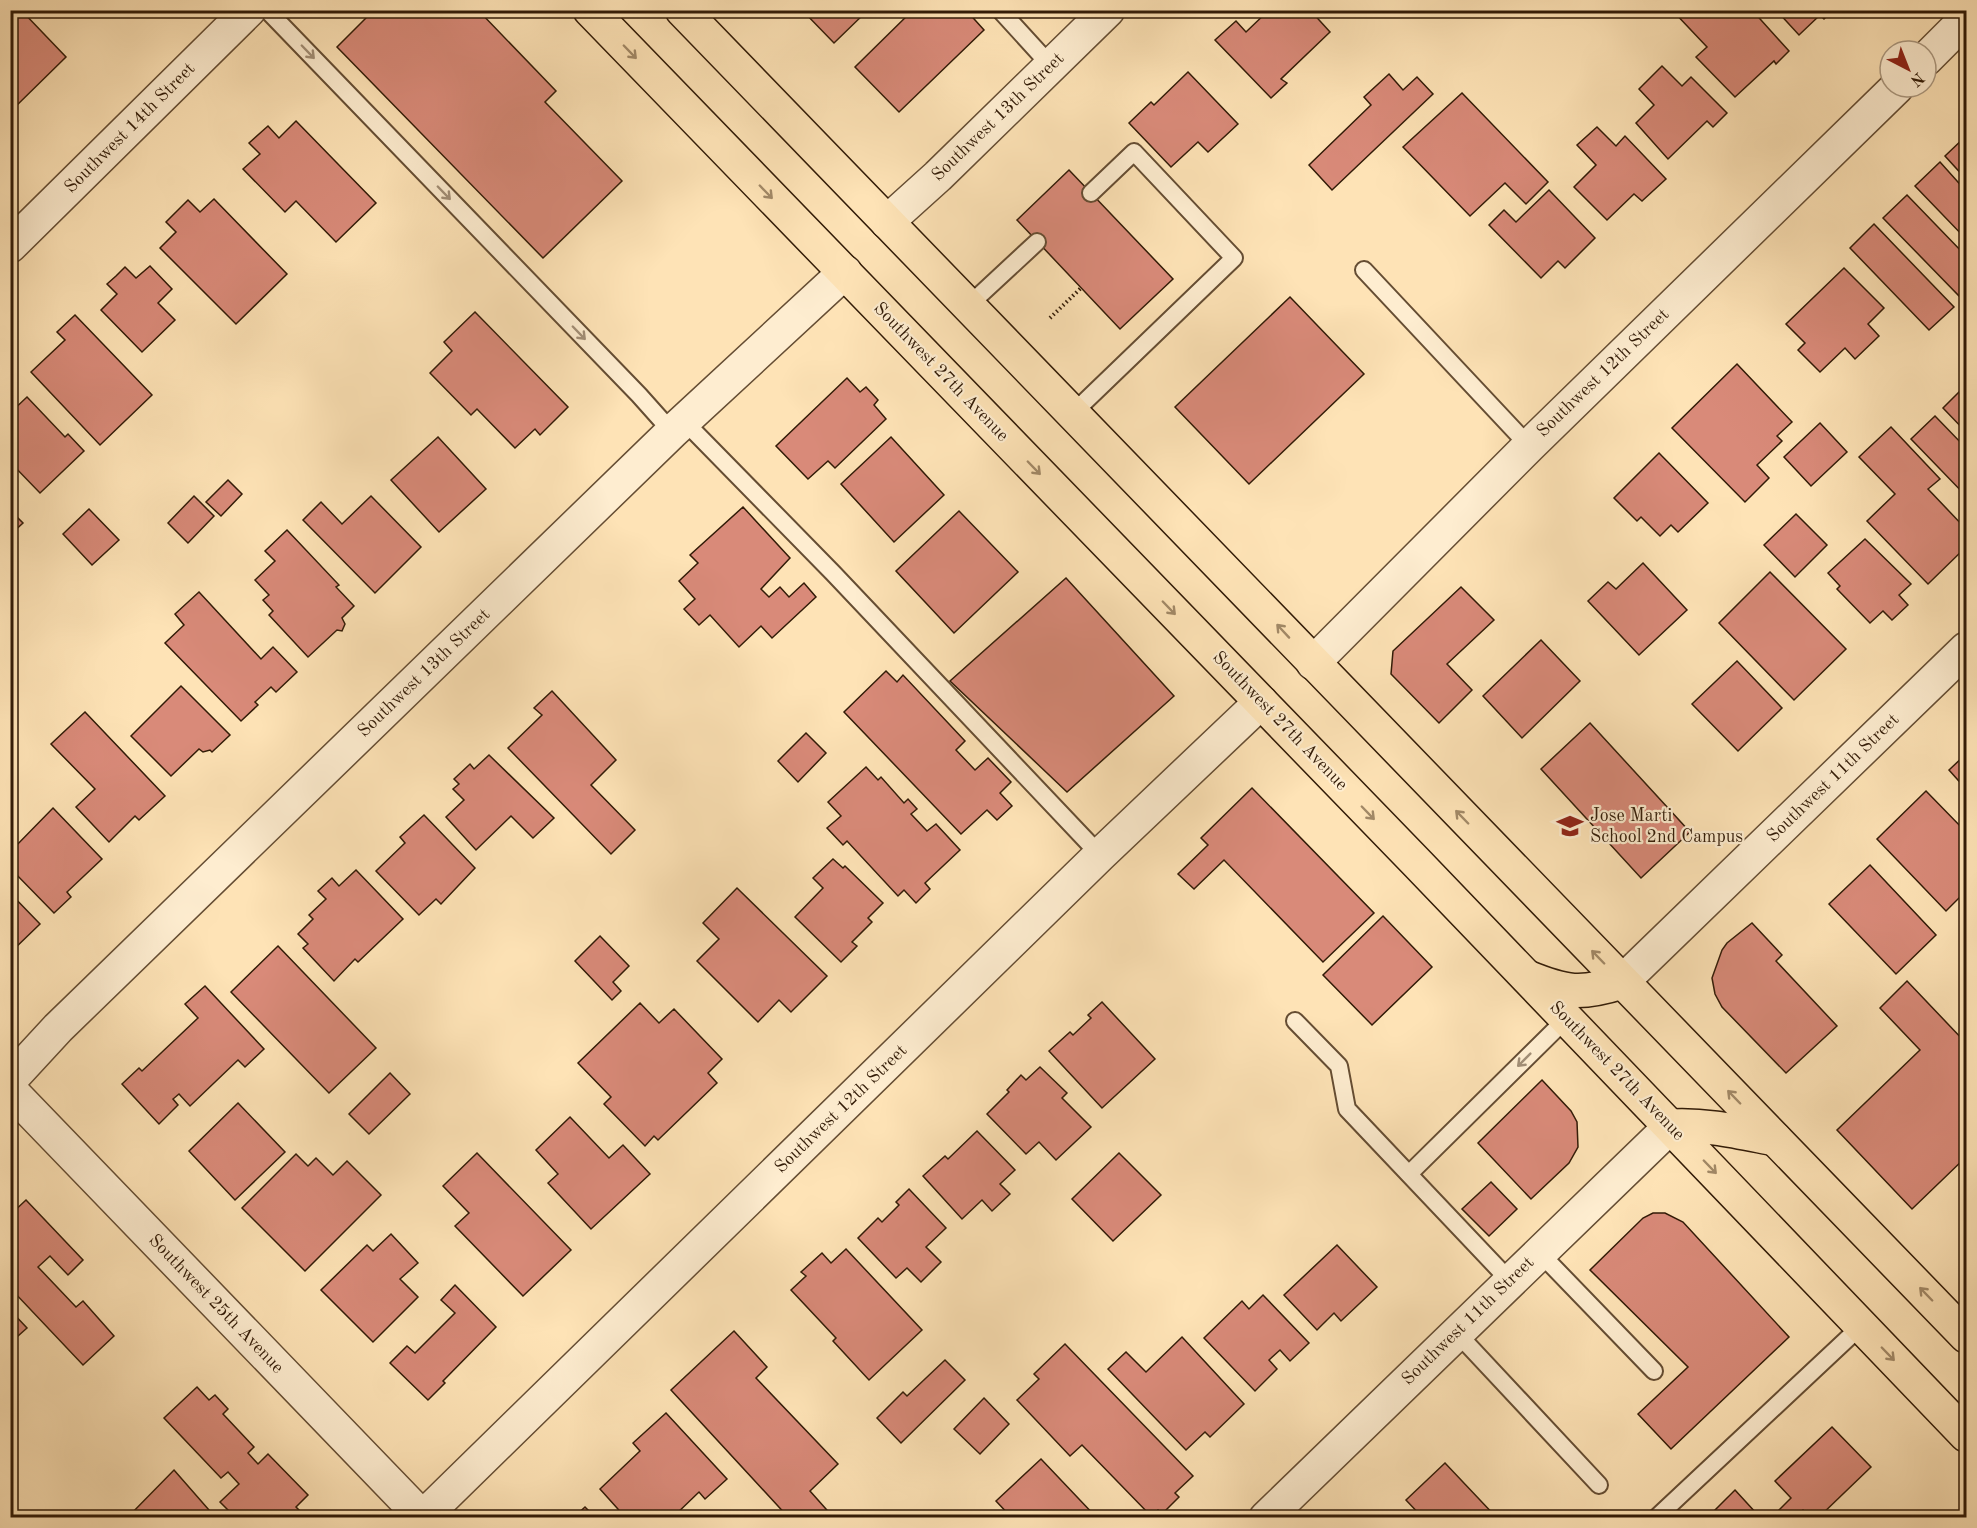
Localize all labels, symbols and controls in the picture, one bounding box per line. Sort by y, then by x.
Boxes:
north arrow [1878,39,1938,99]
one-way arrow [301,45,316,60]
one-way arrow [623,45,638,60]
street label: Southwest 13th Street [928,49,1068,185]
street label: Southwest 14th Street [61,59,199,197]
text: N [1906,69,1927,89]
one-way arrow [436,185,451,200]
one-way arrow [759,185,774,200]
street label: Southwest 27th Avenue [870,299,1012,445]
street label: Southwest 12th Street [1533,305,1673,441]
one-way arrow [572,326,586,341]
one-way arrow [1027,460,1041,475]
one-way arrow [1162,600,1177,615]
street label: Southwest 13th Street [354,605,494,741]
one-way arrow [1276,624,1290,639]
street label: Southwest 27th Avenue [1209,648,1351,794]
street label: Southwest 11th Street [1763,710,1903,846]
one-way arrow [1361,805,1375,820]
place label: Jose Marti School 2nd Campus [1590,807,1743,846]
one-way arrow [1455,809,1469,824]
school or university icon: Jose Marti School 2nd Campus [1555,811,1585,841]
one-way arrow [1590,950,1605,965]
street label: Southwest 27th Avenue [1546,998,1688,1144]
street label: Southwest 12th Street [771,1041,911,1177]
one-way arrow [1517,1052,1531,1067]
one-way arrow [1726,1089,1741,1104]
one-way arrow [1703,1160,1717,1175]
street label: Southwest 25th Avenue [145,1231,287,1377]
street label: Southwest 11th Street [1398,1253,1538,1389]
one-way arrow [1918,1286,1933,1301]
one-way arrow [1881,1346,1895,1361]

